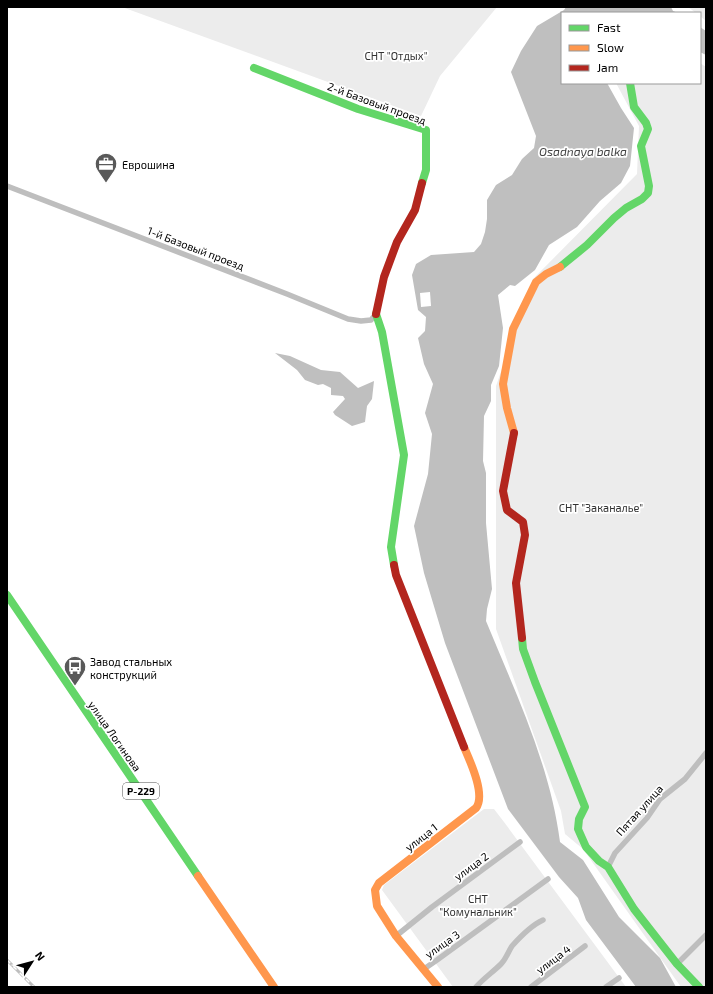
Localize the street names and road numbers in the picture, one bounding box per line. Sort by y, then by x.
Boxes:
street label: 2-й Базовый проезд [326,79,429,127]
street label: 1-й Базовый проезд [146,224,247,273]
street label: улица Логинова [85,698,144,774]
street label: Пятая улица [613,782,666,839]
road number: Р-229 [123,783,159,799]
street label: улица 1 [402,820,440,854]
street label: улица 2 [451,849,491,884]
street label: улица 3 [422,927,462,961]
street label: улица 4 [533,942,574,977]

